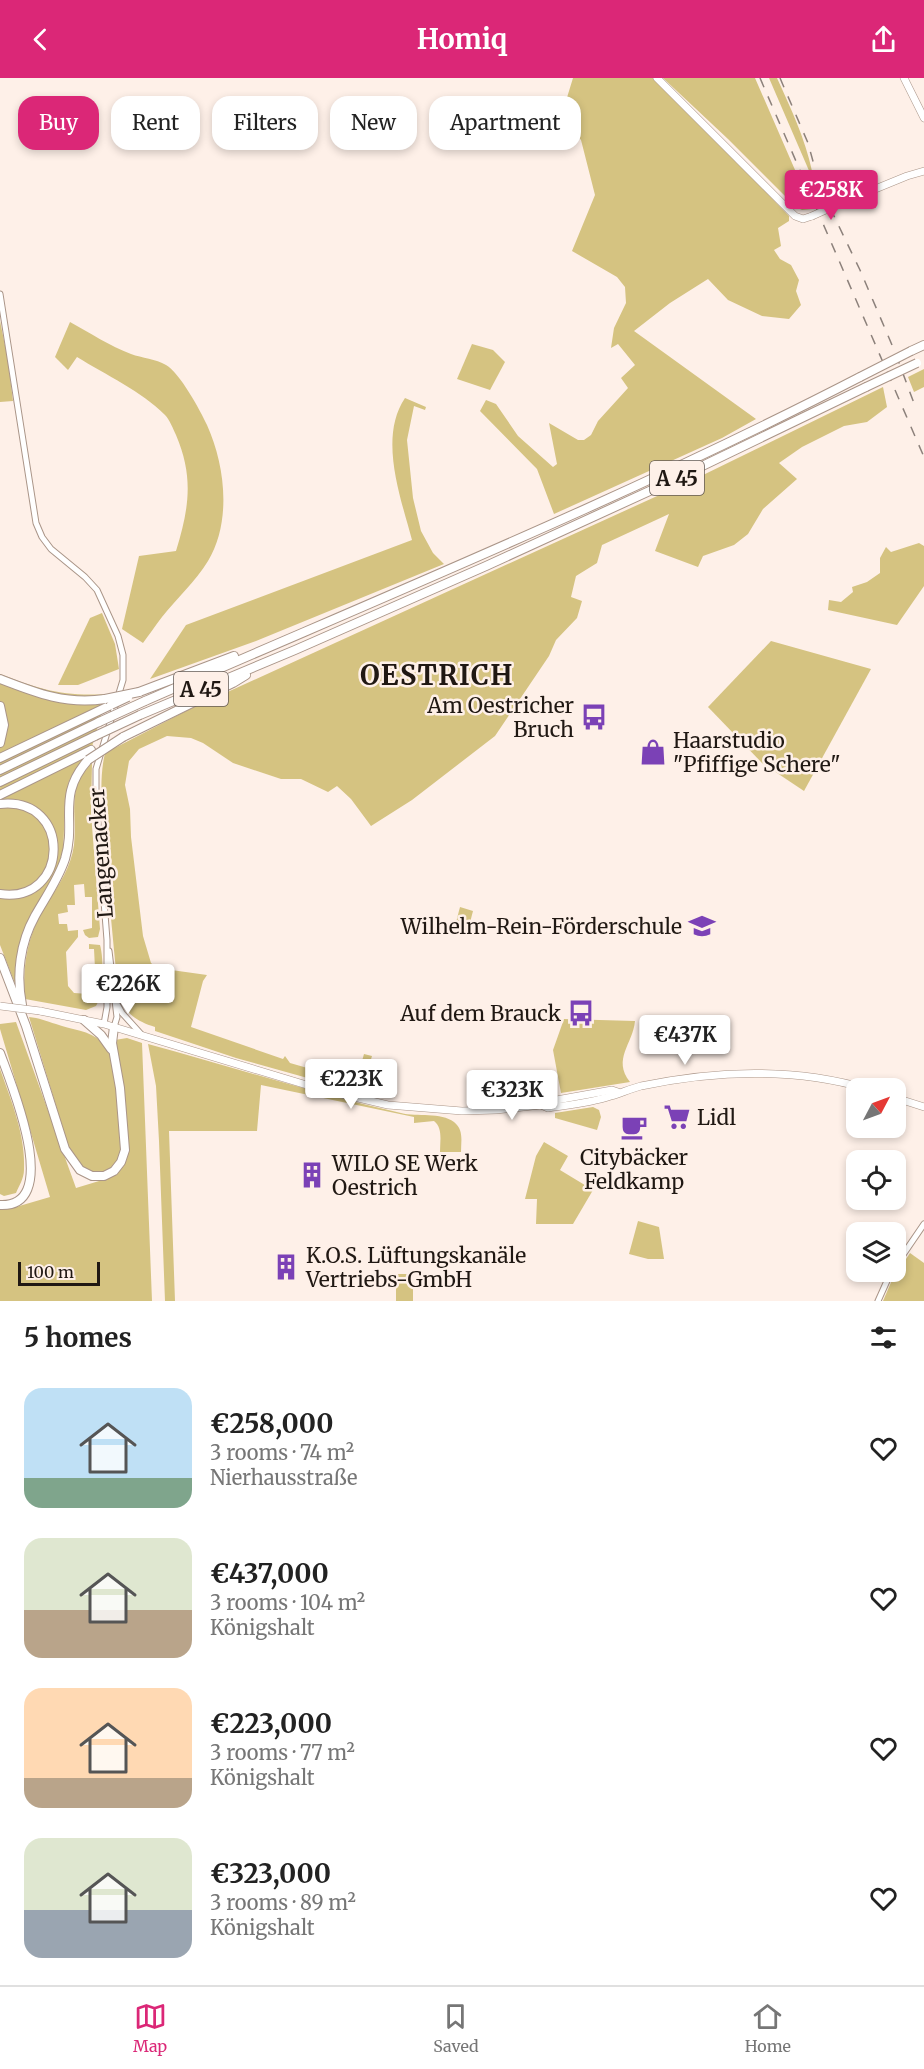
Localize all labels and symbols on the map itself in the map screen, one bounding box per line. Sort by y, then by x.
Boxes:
pin: €258K [789,170,873,221]
road number: A 45 [650,461,704,495]
district label: OESTRICH [360,658,514,692]
road number: A 45 [174,672,228,706]
place label: Am Oestricher Bruch [426,692,574,743]
bus stop icon: Am Oestricher Bruch [579,702,609,732]
place label: Haarstudio "Pfiffige Schere" [673,727,841,778]
shop icon: Haarstudio "Pfiffige Schere" [638,737,668,767]
street label: Langenacker [83,787,119,919]
school or university icon: Wilhelm-Rein-Förderschule [687,911,717,941]
place label: Wilhelm-Rein-Förderschule [400,913,682,940]
pin: €226K [86,964,170,1015]
bus stop icon: Auf dem Brauck [566,998,596,1028]
place label: Auf dem Brauck [399,1000,562,1027]
pin: €437K [643,1015,727,1066]
pin: €223K [309,1059,393,1110]
pin: €323K [470,1070,554,1121]
north arrow [846,1078,906,1138]
supermarket icon: Lidl [662,1102,692,1132]
place label: Lidl [697,1104,736,1131]
cafe icon: Citybäcker Feldkamp [619,1112,649,1142]
place label: Citybäcker Feldkamp [580,1144,688,1195]
place label: WILO SE Werk Oestrich [331,1150,479,1201]
building icon: WILO SE Werk Oestrich [297,1160,327,1190]
place label: K.O.S. Lüftungskanäle Vertriebs-GmbH [305,1242,526,1293]
building icon: K.O.S. Lüftungskanäle Vertriebs-GmbH [271,1252,301,1282]
scale bar [18,1259,100,1286]

